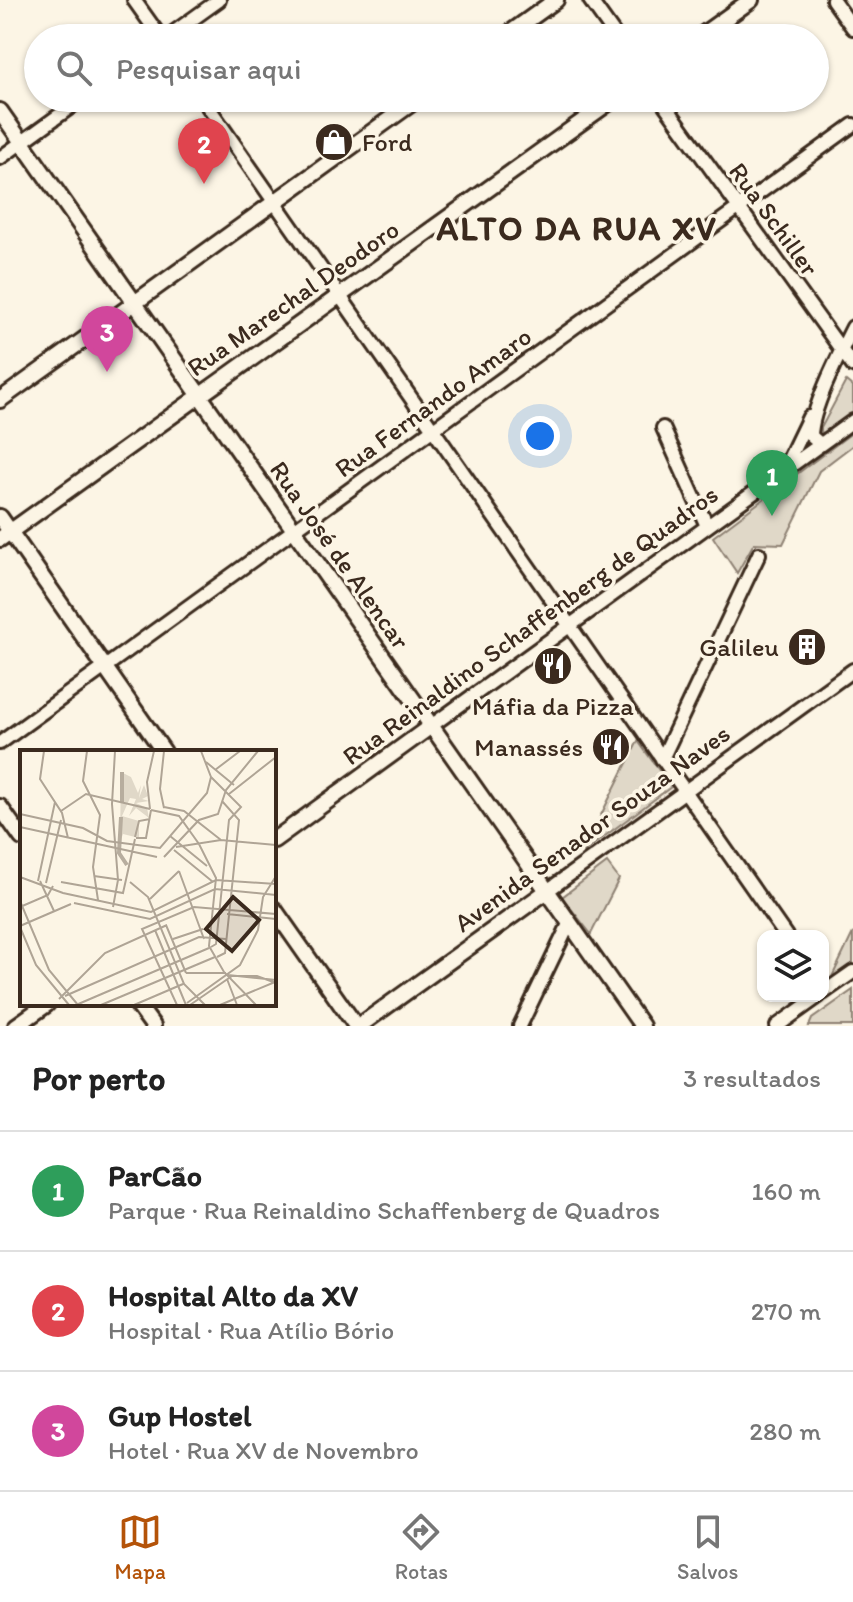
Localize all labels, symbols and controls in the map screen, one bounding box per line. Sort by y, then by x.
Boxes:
search box [24,24,829,112]
icon: search [52,46,96,90]
text: Pesquisar aqui [116,50,301,87]
pin: 2 [178,118,230,184]
shop icon: Ford [313,121,355,163]
place label: Ford [362,126,412,158]
street label: Rua Schiller [722,156,826,282]
district label: ALTO DA RUA XV [436,208,718,249]
street label: Rua Marechal Deodoro [181,213,405,383]
pin: 3 [81,306,133,372]
street label: Rua Fernando Amaro [328,320,538,484]
your location [520,416,560,456]
pin: 1 [746,450,798,516]
street label: Rua José de Alencar [263,455,417,656]
street label: Rua Reinaldino Schaffenberg de Quadros [336,478,724,772]
building icon: Galileu [786,626,828,668]
place label: Galileu [699,631,779,663]
restaurant icon: Máfia da Pizza [532,645,574,687]
place label: Máfia da Pizza [472,690,634,722]
street label: Avenida Senador Souza Naves [448,717,736,939]
restaurant icon: Manassés [590,726,632,768]
place label: Manassés [474,731,583,763]
inset map [20,750,276,1006]
map controls [757,930,829,1002]
button: layers [757,930,829,1002]
text: Por perto [32,1058,165,1099]
text: 3 resultados [683,1062,821,1094]
text: ParCão [108,1157,202,1194]
text: 1 [52,1175,64,1207]
text: 160 m [751,1175,821,1207]
text: Parque · Rua Reinaldino Schaffenberg de Quadros [108,1194,660,1226]
text: Hospital Alto da XV [108,1277,358,1314]
text: 2 [51,1295,65,1327]
text: 270 m [751,1295,821,1327]
text: Hospital · Rua Atílio Bório [108,1314,394,1346]
text: Gup Hostel [108,1397,252,1434]
text: 3 [51,1415,65,1447]
text: 280 m [749,1415,821,1447]
text: Hotel · Rua XV de Novembro [108,1434,419,1466]
tab: Mapa [115,1510,166,1585]
tab: Rotas [395,1510,448,1585]
tab: Salvos [677,1510,738,1585]

